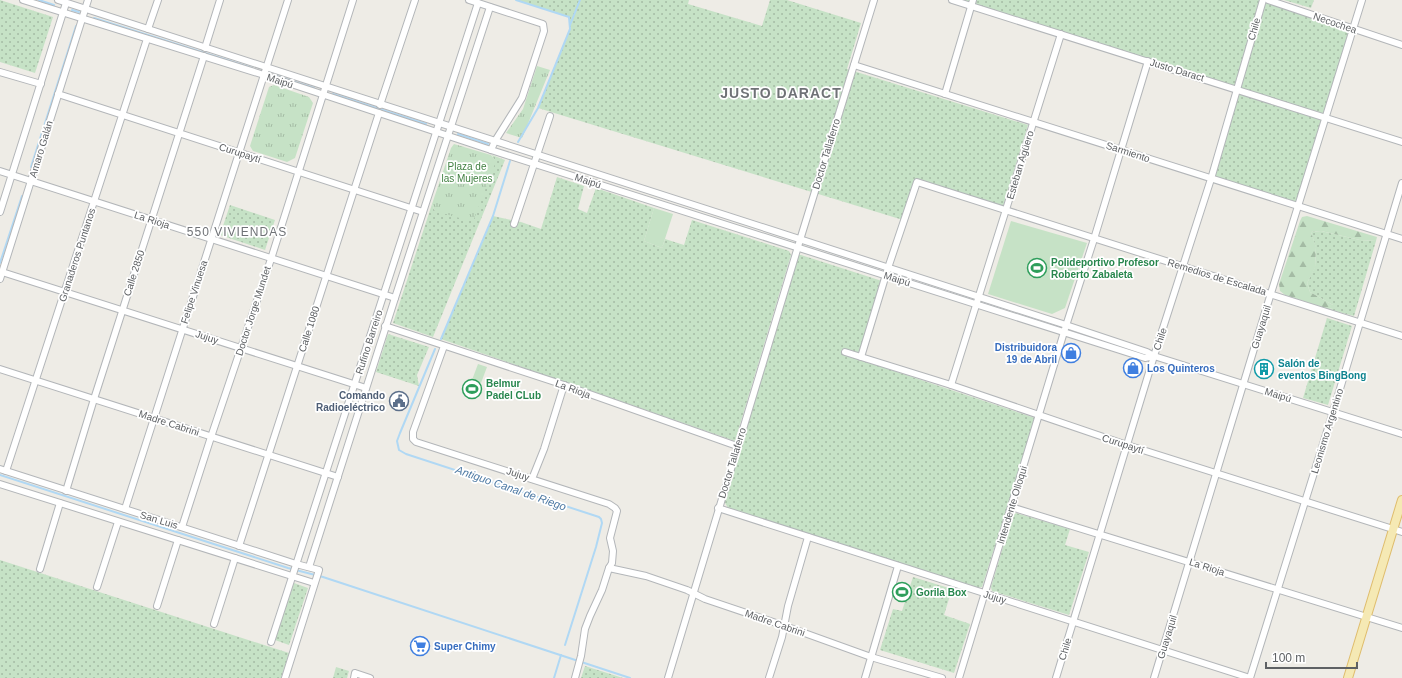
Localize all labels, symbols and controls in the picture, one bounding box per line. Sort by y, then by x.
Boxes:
street label: Necochea [1312,10,1358,36]
street label: Chile [1246,16,1263,41]
street label: Justo Daract [1149,57,1206,84]
street label: Maipú [265,72,295,90]
district label: JUSTO DARACT [720,85,842,101]
street label: Doctor Tallaferro [810,117,842,191]
street label: Amaro Galán [27,119,55,179]
street label: Esteban Agüero [1004,129,1036,201]
street label: Sarmiento [1105,140,1152,164]
street label: Curupaytí [218,141,263,165]
park label: Plaza de las Mujeres [441,161,493,184]
street label: Maipú [573,172,603,190]
street label: Granaderos Puntanos [57,207,97,303]
street label: La Rioja [133,209,172,231]
district label: 550 VIVIENDAS [187,225,287,239]
street label: Calle 2850 [121,248,147,297]
sports icon: Polideportivo Profesor Roberto Zabaleta [1026,257,1048,279]
place label: Polideportivo Profesor Roberto Zabaleta [1051,257,1159,280]
street label: Remedios de Escalada [1166,257,1268,297]
street label: Felipe Vinuesa [179,259,210,325]
street label: Doctor Jorge Mundet [233,265,273,357]
street label: Maipú [882,270,912,288]
street label: Calle 1080 [296,304,322,353]
street label: Guayaquil [1249,304,1273,350]
street label: Rufino Barreiro [353,308,385,376]
street label: Chile [1151,326,1169,352]
street label: Jujuy [194,328,220,346]
place label: Distribuidora 19 de Abril [995,342,1057,365]
shop icon: Distribuidora 19 de Abril [1060,342,1082,364]
shop icon: Los Quinteros [1122,357,1144,379]
building icon: Salón de eventos BingBong [1253,358,1275,380]
place label: Salón de eventos BingBong [1278,358,1366,381]
place label: Los Quinteros [1147,363,1215,374]
sports icon: Belmur Padel CLub [461,378,483,400]
place label: Belmur Padel CLub [486,378,541,401]
street label: La Rioja [554,378,593,401]
street label: Maipú [1263,386,1293,404]
street label: Leonismo Argentino [1309,387,1345,475]
place label: Comando Radioeléctrico [316,390,385,413]
public building icon: Comando Radioeléctrico [388,390,410,412]
street label: Madre Cabrini [137,408,201,438]
street label: Doctor Tallaferro [716,426,748,500]
street label: Curupaytí [1101,432,1146,456]
water label: Antiguo Canal de Riego [453,463,568,513]
street label: Jujuy [505,465,531,483]
street label: Intendente Olloqui [995,465,1029,545]
street label: San Luis [139,509,179,531]
street label: La Rioja [1188,556,1227,578]
sports icon: Gorila Box [891,581,913,603]
place label: Gorila Box [916,587,967,598]
street label: Jujuy [982,588,1008,606]
street label: Madre Cabrini [744,608,806,638]
street label: Guayaquil [1155,614,1179,660]
supermarket icon: Super Chimy [409,635,431,657]
street label: Chile [1056,636,1074,662]
place label: Super Chimy [434,641,496,652]
scale bar [1266,644,1357,670]
text: 100 m [1272,651,1305,665]

